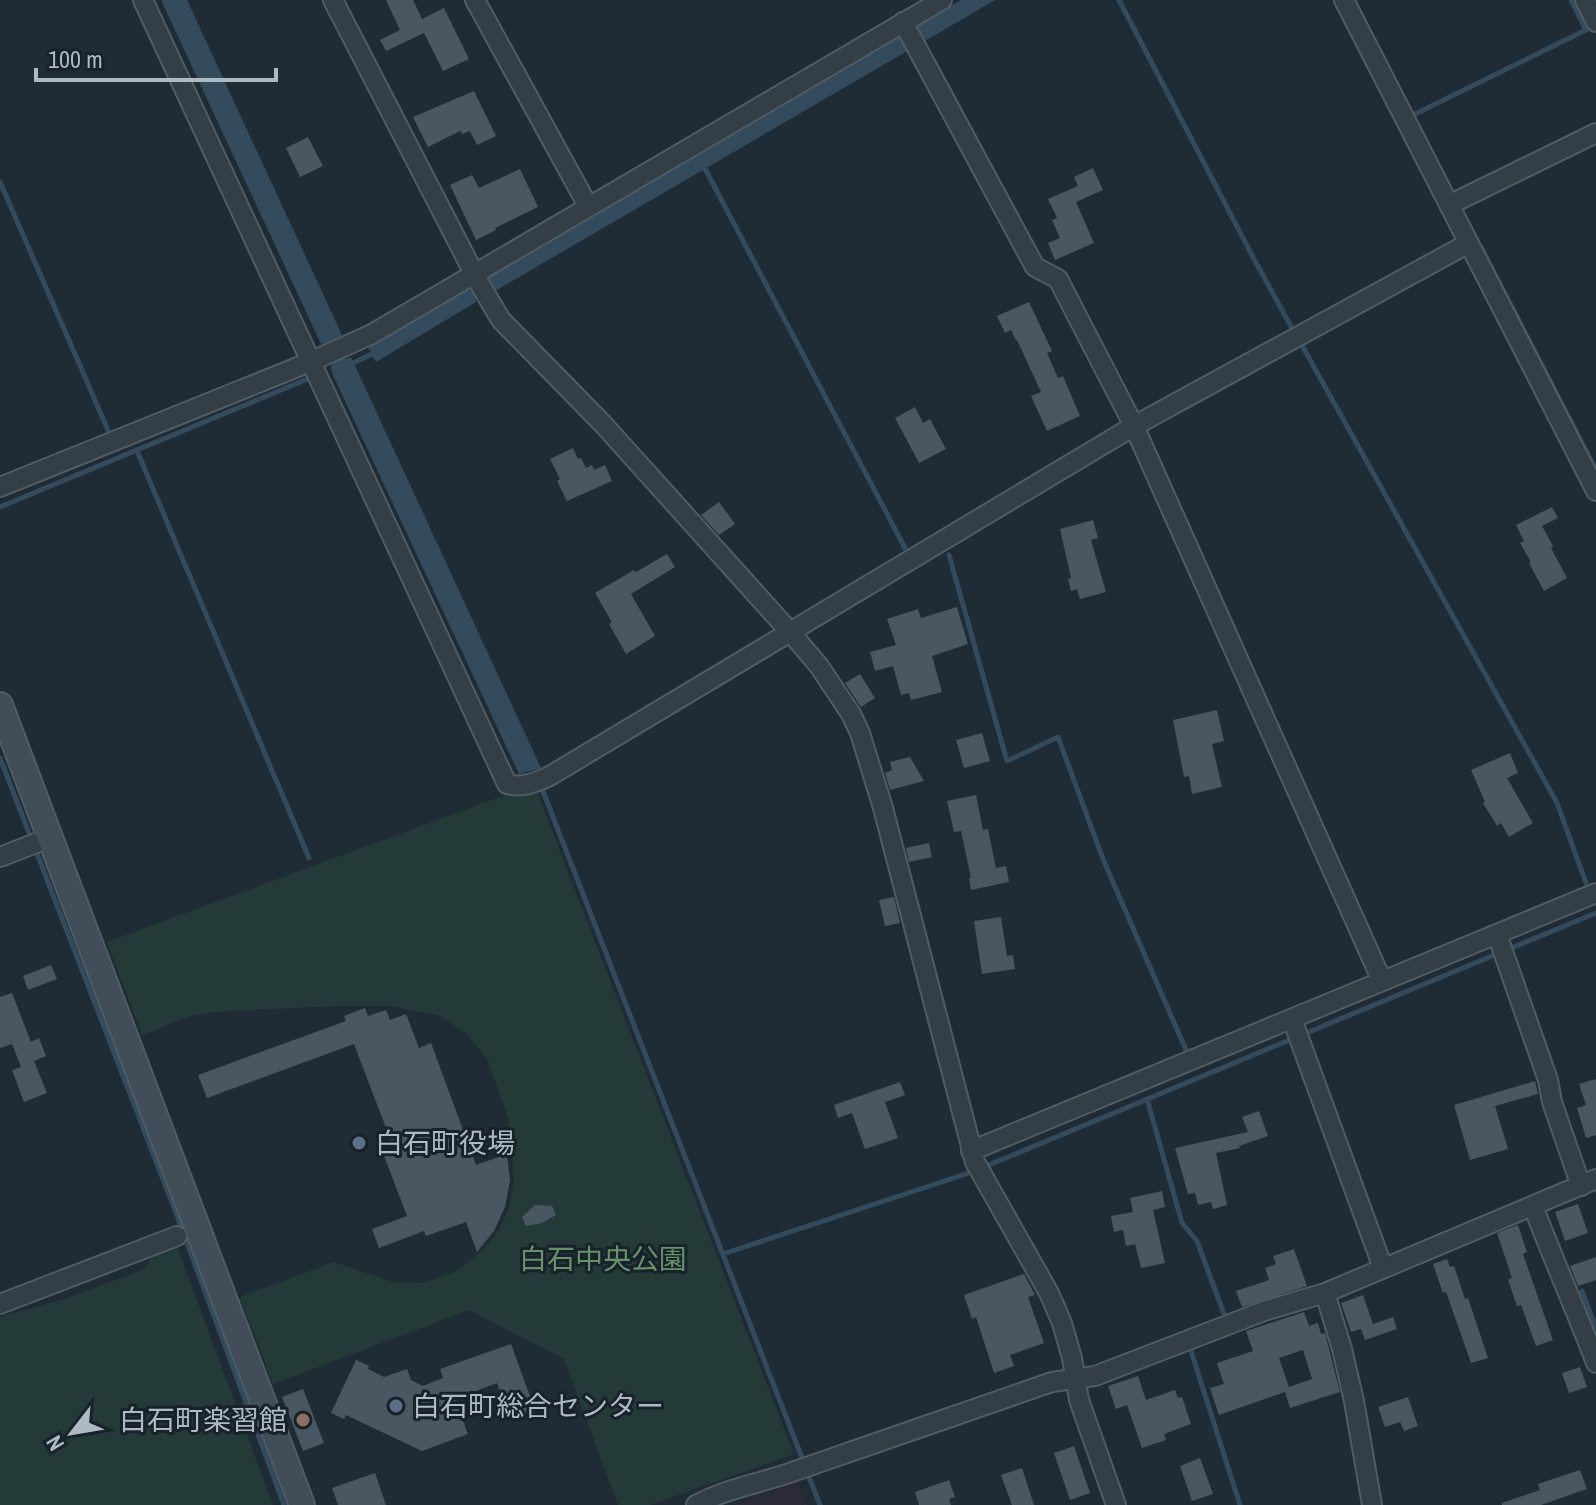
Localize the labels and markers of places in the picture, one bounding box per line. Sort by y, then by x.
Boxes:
place label: 白石町役場 [375,1124,515,1162]
marker: 白石町役場 [350,1134,368,1152]
place label: 白石町総合センター [412,1387,664,1425]
marker: 白石町総合センター [387,1397,405,1415]
place label: 白石町楽習館 [119,1401,287,1439]
marker: 白石町楽習館 [294,1411,312,1429]

